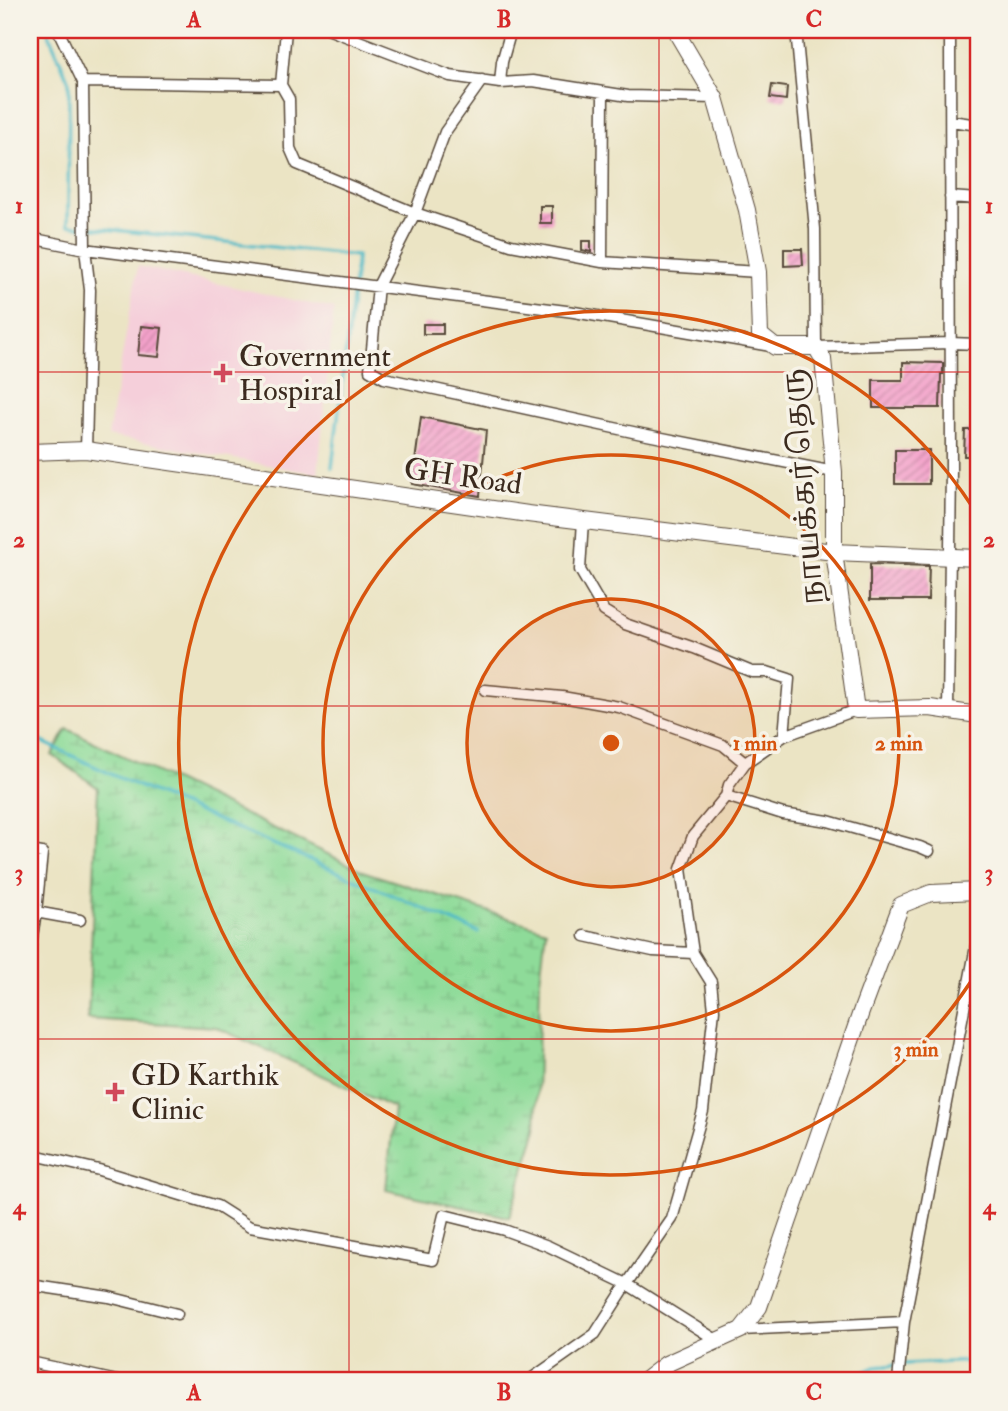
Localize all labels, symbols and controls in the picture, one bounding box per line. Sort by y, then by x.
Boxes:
text: A [186,5,202,34]
text: B [496,5,512,34]
text: C [806,5,822,34]
text: 1 [15,191,23,220]
text: 1 [985,191,993,220]
place label: Government Hospiral [239,338,391,409]
marker: Government Hospiral [213,363,233,383]
street label: நாயக்கர் தெரு [775,367,832,607]
street label: GH Road [402,450,525,503]
text: 2 [13,525,25,554]
text: 2 [983,525,995,554]
text: 1 min [733,730,777,757]
text: 2 min [875,730,923,757]
centre of rings [599,731,623,755]
text: 3 [15,858,23,887]
text: 3 [985,858,993,887]
text: 3 min [893,1036,939,1063]
place label: GD Karthik Clinic [131,1057,279,1128]
marker: GD Karthik Clinic [105,1082,125,1102]
text: 4 [12,1192,27,1221]
text: 4 [982,1192,997,1221]
text: A [186,1378,202,1407]
text: B [496,1378,512,1407]
text: C [806,1378,822,1407]

